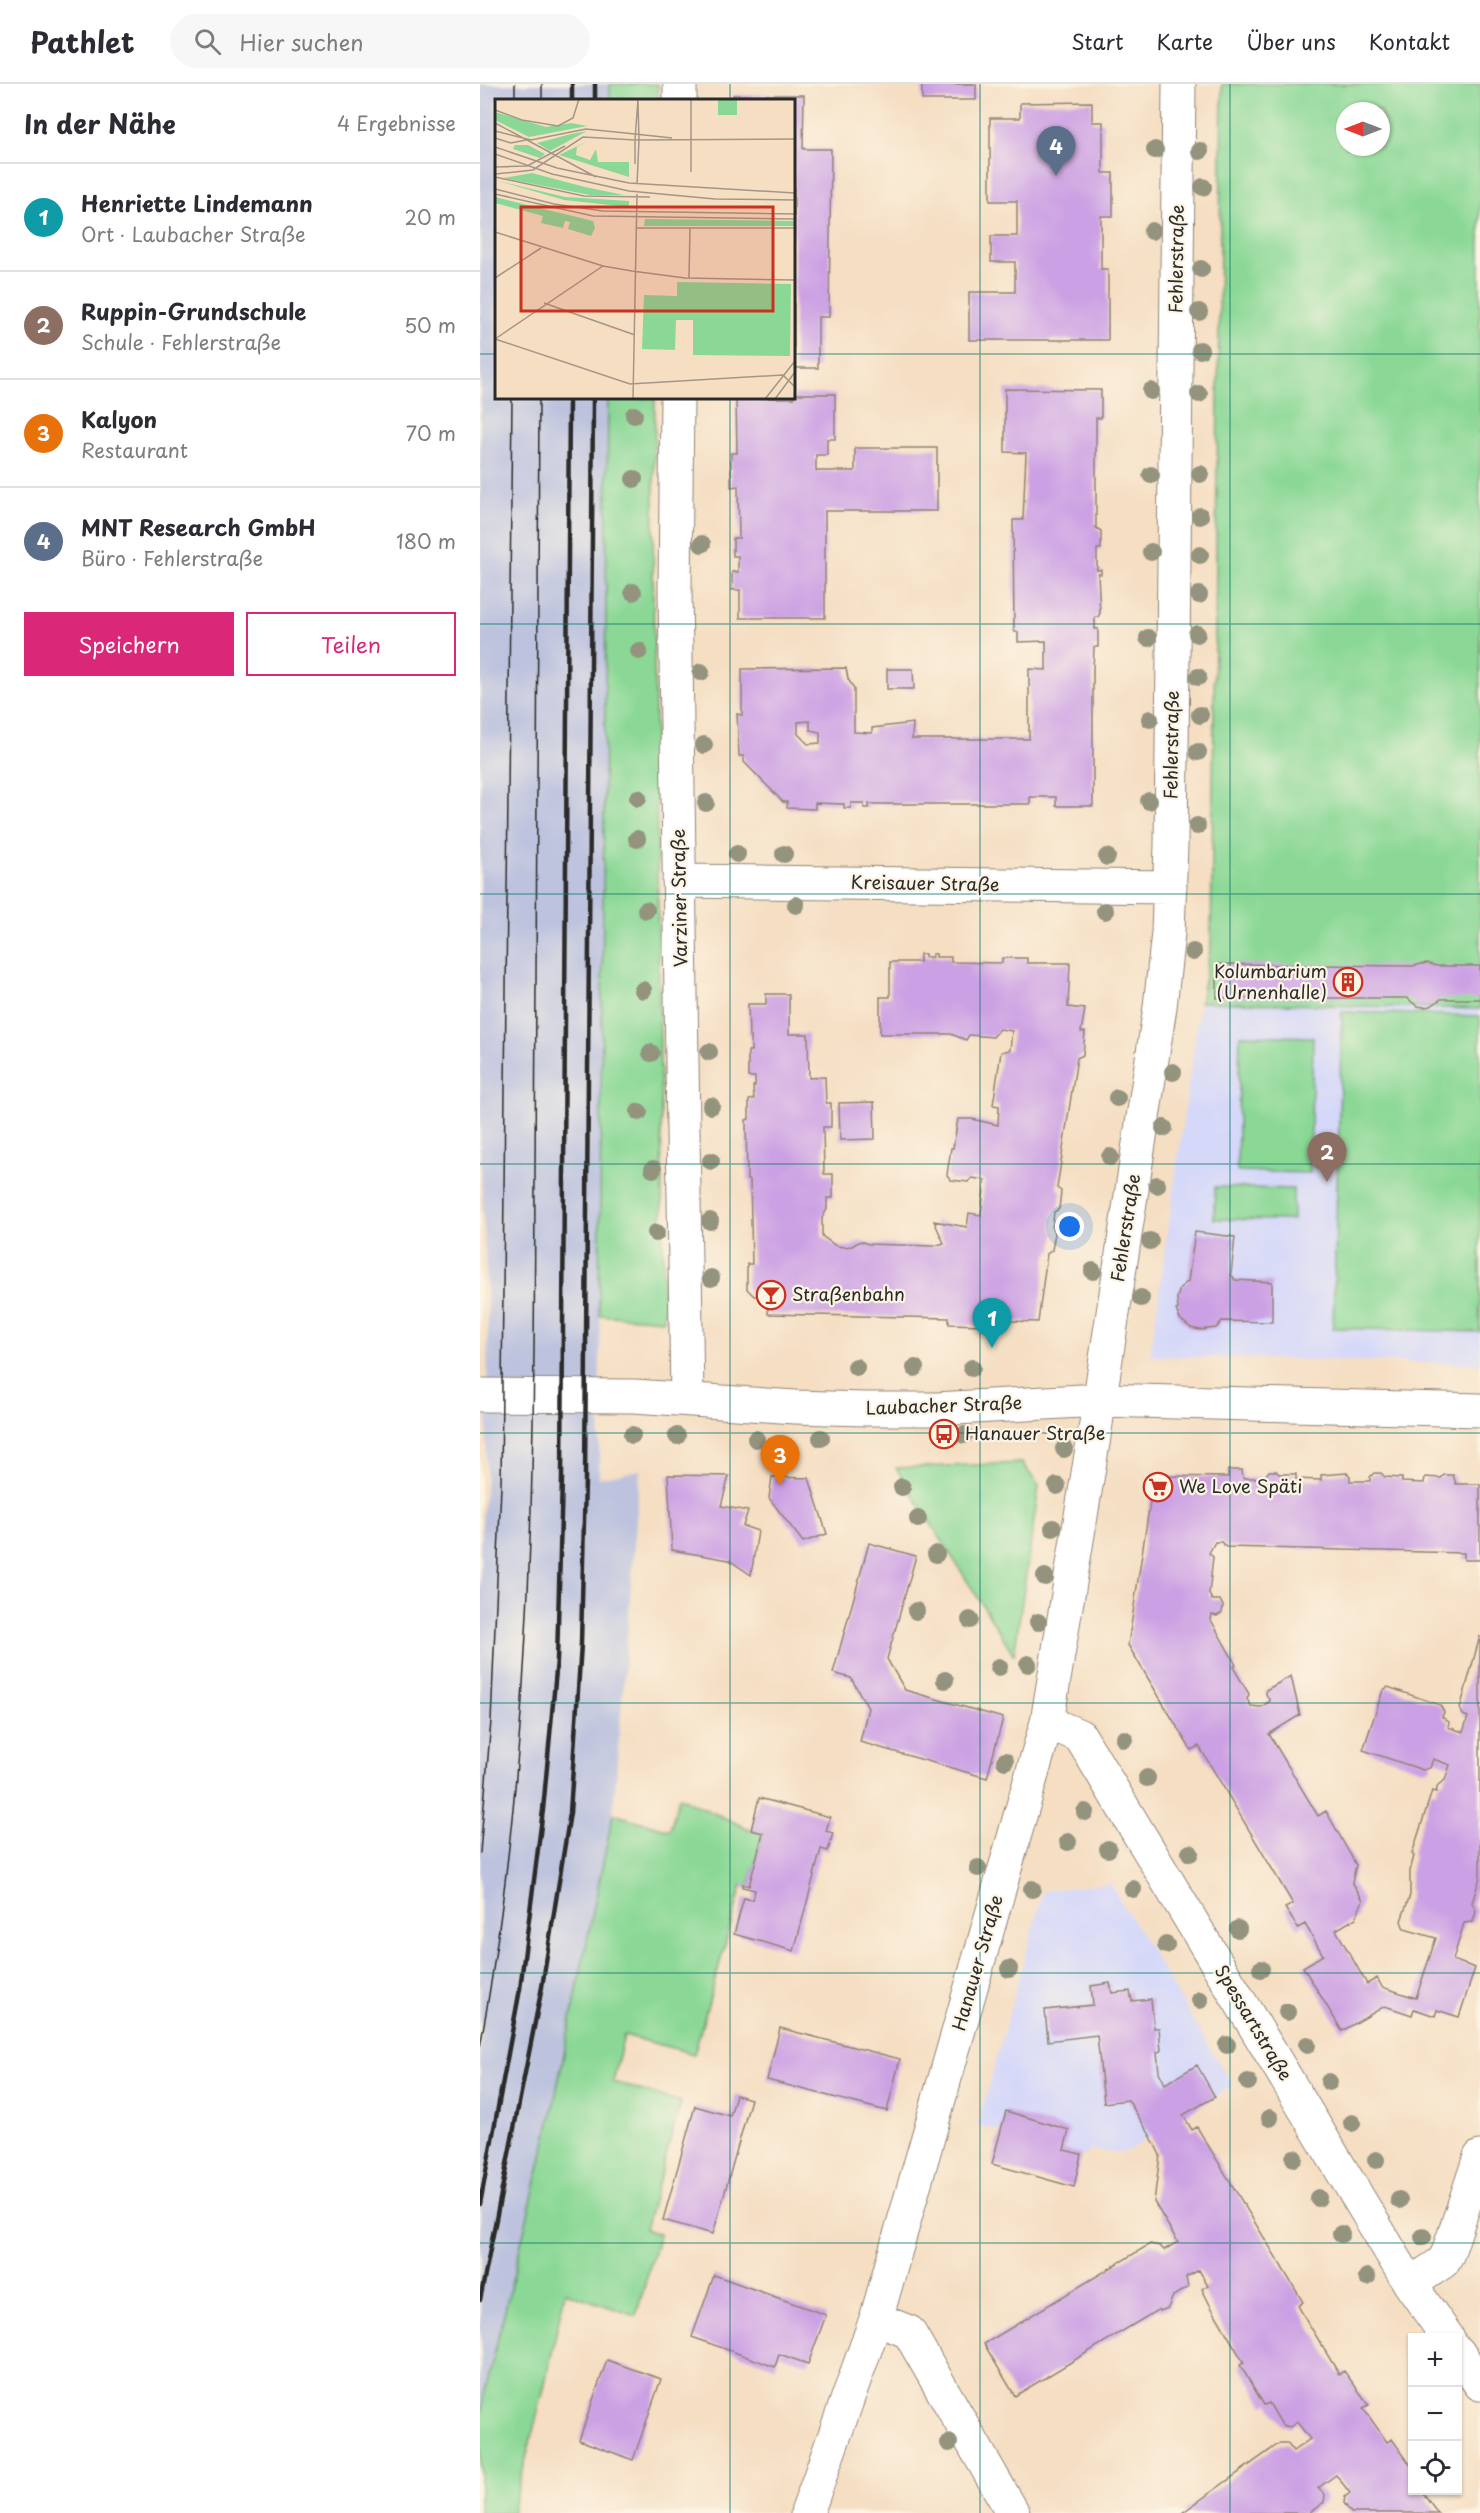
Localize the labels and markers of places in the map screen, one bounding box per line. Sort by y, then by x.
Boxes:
pin: 4 [1036,126,1076,176]
place label: Kolumbarium (Urnenhalle) [1214,957,1327,1005]
building icon: Kolumbarium (Urnenhalle) [1332,966,1364,998]
pin: 2 [1308,1132,1346,1182]
bar icon: Straßenbahn [755,1279,787,1311]
place label: Straßenbahn [792,1280,905,1307]
pin: 1 [972,1298,1012,1348]
bus stop icon: Hanauer Straße [928,1418,960,1450]
place label: Hanauer Straße [965,1419,1105,1446]
pin: 3 [760,1436,800,1485]
supermarket icon: We Love Späti [1142,1471,1174,1503]
place label: We Love Späti [1179,1472,1302,1499]

